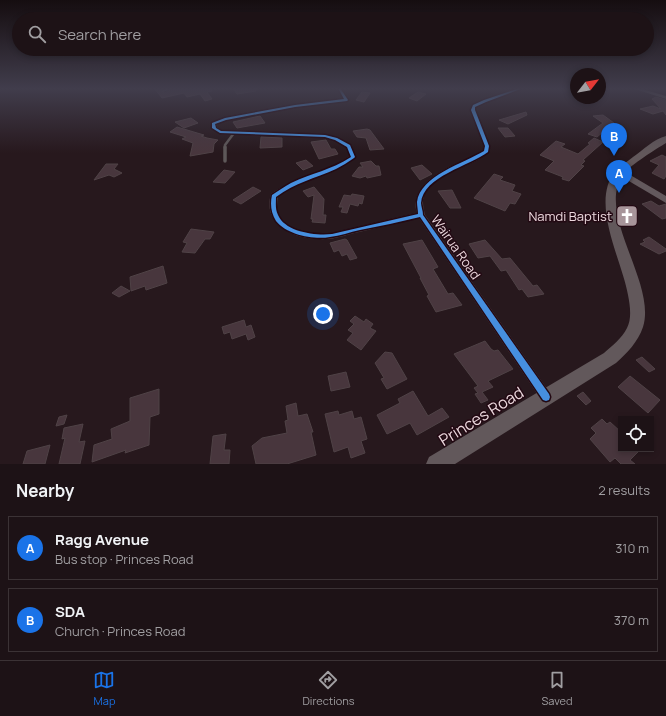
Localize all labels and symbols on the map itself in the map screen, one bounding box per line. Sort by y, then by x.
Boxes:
north arrow [570,68,606,104]
pin: B [601,123,627,156]
pin: A [606,160,632,193]
church icon: Namdi Baptist [614,203,640,229]
place label: Namdi Baptist [528,207,612,225]
street label: Wairua Road [427,211,485,283]
your location [313,304,333,324]
street label: Princes Road [434,381,528,451]

